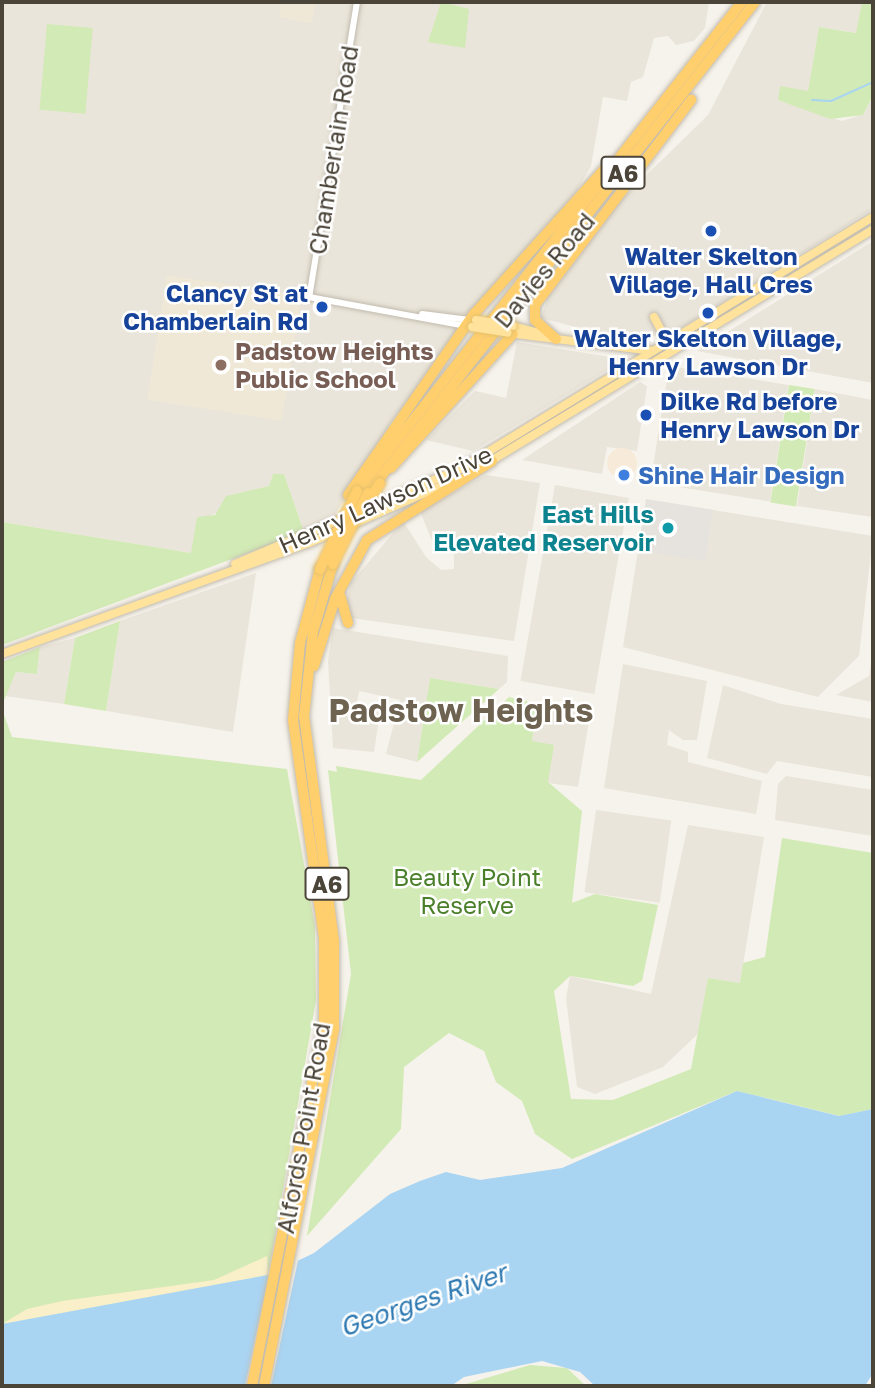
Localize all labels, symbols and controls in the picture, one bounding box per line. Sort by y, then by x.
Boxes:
street label: Chamberlain Road [302,43,364,257]
road number: A6 [600,154,646,192]
street label: Davies Road [488,207,600,333]
marker: Walter Skelton Village, Hall Cres [703,223,719,239]
place label: Walter Skelton Village, Hall Cres [609,242,813,298]
place label: Clancy St at Chamberlain Rd [123,279,308,335]
marker: Clancy St at Chamberlain Rd [314,299,330,315]
marker: Walter Skelton Village, Henry Lawson Dr [700,305,716,321]
place label: Walter Skelton Village, Henry Lawson Dr [574,324,842,380]
place label: Padstow Heights Public School [235,337,434,393]
marker: Padstow Heights Public School [213,357,229,373]
place label: Dilke Rd before Henry Lawson Dr [660,387,860,443]
marker: Dilke Rd before Henry Lawson Dr [638,407,654,423]
street label: Henry Lawson Drive [274,439,496,559]
place label: Shine Hair Design [638,461,845,489]
marker: Shine Hair Design [616,467,632,483]
place label: East Hills Elevated Reservoir [433,500,654,556]
marker: East Hills Elevated Reservoir [660,520,676,536]
district label: Padstow Heights [328,691,594,729]
park label: Beauty Point Reserve [393,863,541,919]
road number: A6 [304,864,350,904]
street label: Alfords Point Road [270,1020,336,1236]
water label: Georges River [336,1257,510,1343]

